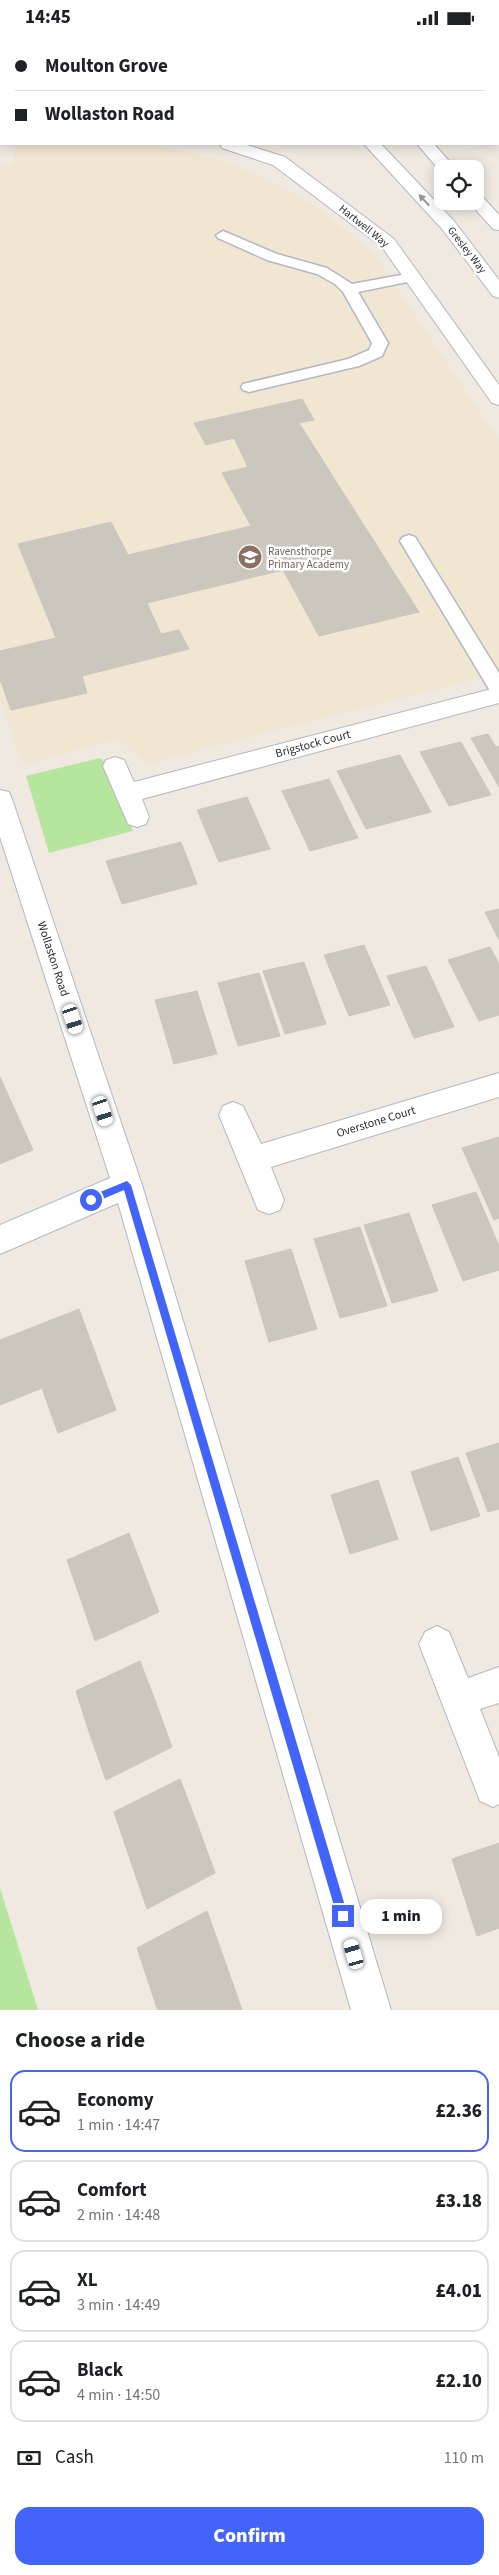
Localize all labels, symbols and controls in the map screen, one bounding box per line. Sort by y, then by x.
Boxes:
text: 14:45 [25,4,71,31]
text: Moulton Grove [45,53,168,80]
text: Wollaston Road [45,101,175,128]
map controls [434,160,484,210]
button: locate [434,160,484,210]
one-way arrow [418,194,430,206]
street label: Hartwell Way [336,201,392,251]
street label: Gresley Way [444,224,490,276]
school or university icon: Ravensthorpe Primary Academy [237,544,263,570]
place label: Ravensthorpe Primary Academy [268,544,349,572]
street label: Brigstock Court [273,726,353,762]
street label: Wollaston Road [33,919,73,999]
car [61,1002,84,1036]
car [91,1094,114,1128]
street label: Overstone Court [334,1102,418,1142]
route start [80,1189,102,1211]
callout: 1 min [360,1899,443,1933]
route end [332,1905,354,1927]
text: 1 min [381,1905,421,1927]
car [342,1938,365,1970]
text: Choose a ride [15,2024,145,2056]
text: Economy [77,2087,154,2114]
icon: car [17,2089,62,2134]
text: £2.36 [436,2098,482,2125]
text: 1 min · 14:47 [77,2114,160,2136]
text: Comfort [77,2177,147,2204]
icon: car [17,2179,62,2224]
text: £3.18 [436,2188,482,2215]
text: 2 min · 14:48 [77,2204,160,2226]
text: XL [77,2267,98,2294]
icon: car [17,2269,62,2314]
text: £4.01 [436,2278,482,2305]
text: 3 min · 14:49 [77,2294,160,2316]
text: Black [77,2357,123,2384]
icon: car [17,2359,62,2404]
text: £2.10 [436,2368,482,2395]
text: 4 min · 14:50 [77,2384,160,2406]
icon: cash [15,2444,43,2472]
text: Cash [55,2444,94,2471]
text: 110 m [444,2447,484,2469]
button: Confirm [15,2507,484,2565]

